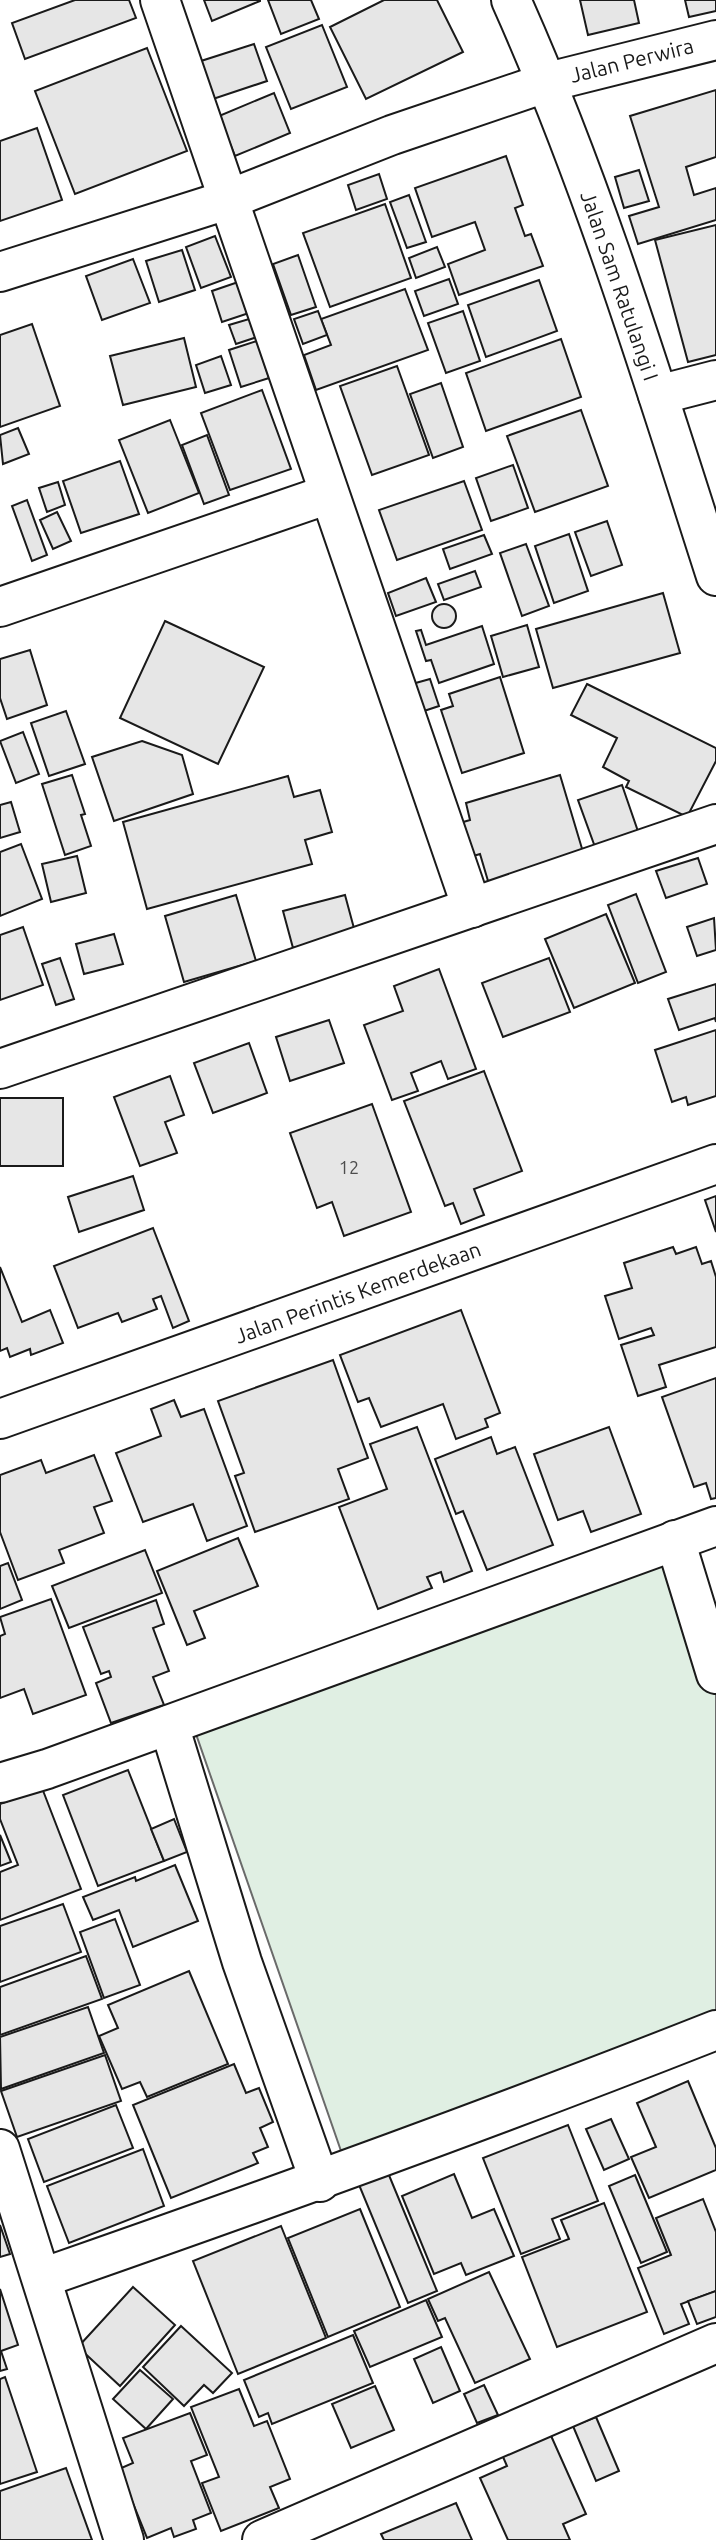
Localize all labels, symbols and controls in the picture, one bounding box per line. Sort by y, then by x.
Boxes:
street label: Jalan Perwira [567,33,696,87]
street label: Jalan Sam Ratulangi I [576,188,664,384]
house number: 12 [339,1157,359,1177]
street label: Jalan Perintis Kemerdekaan [231,1236,484,1348]

